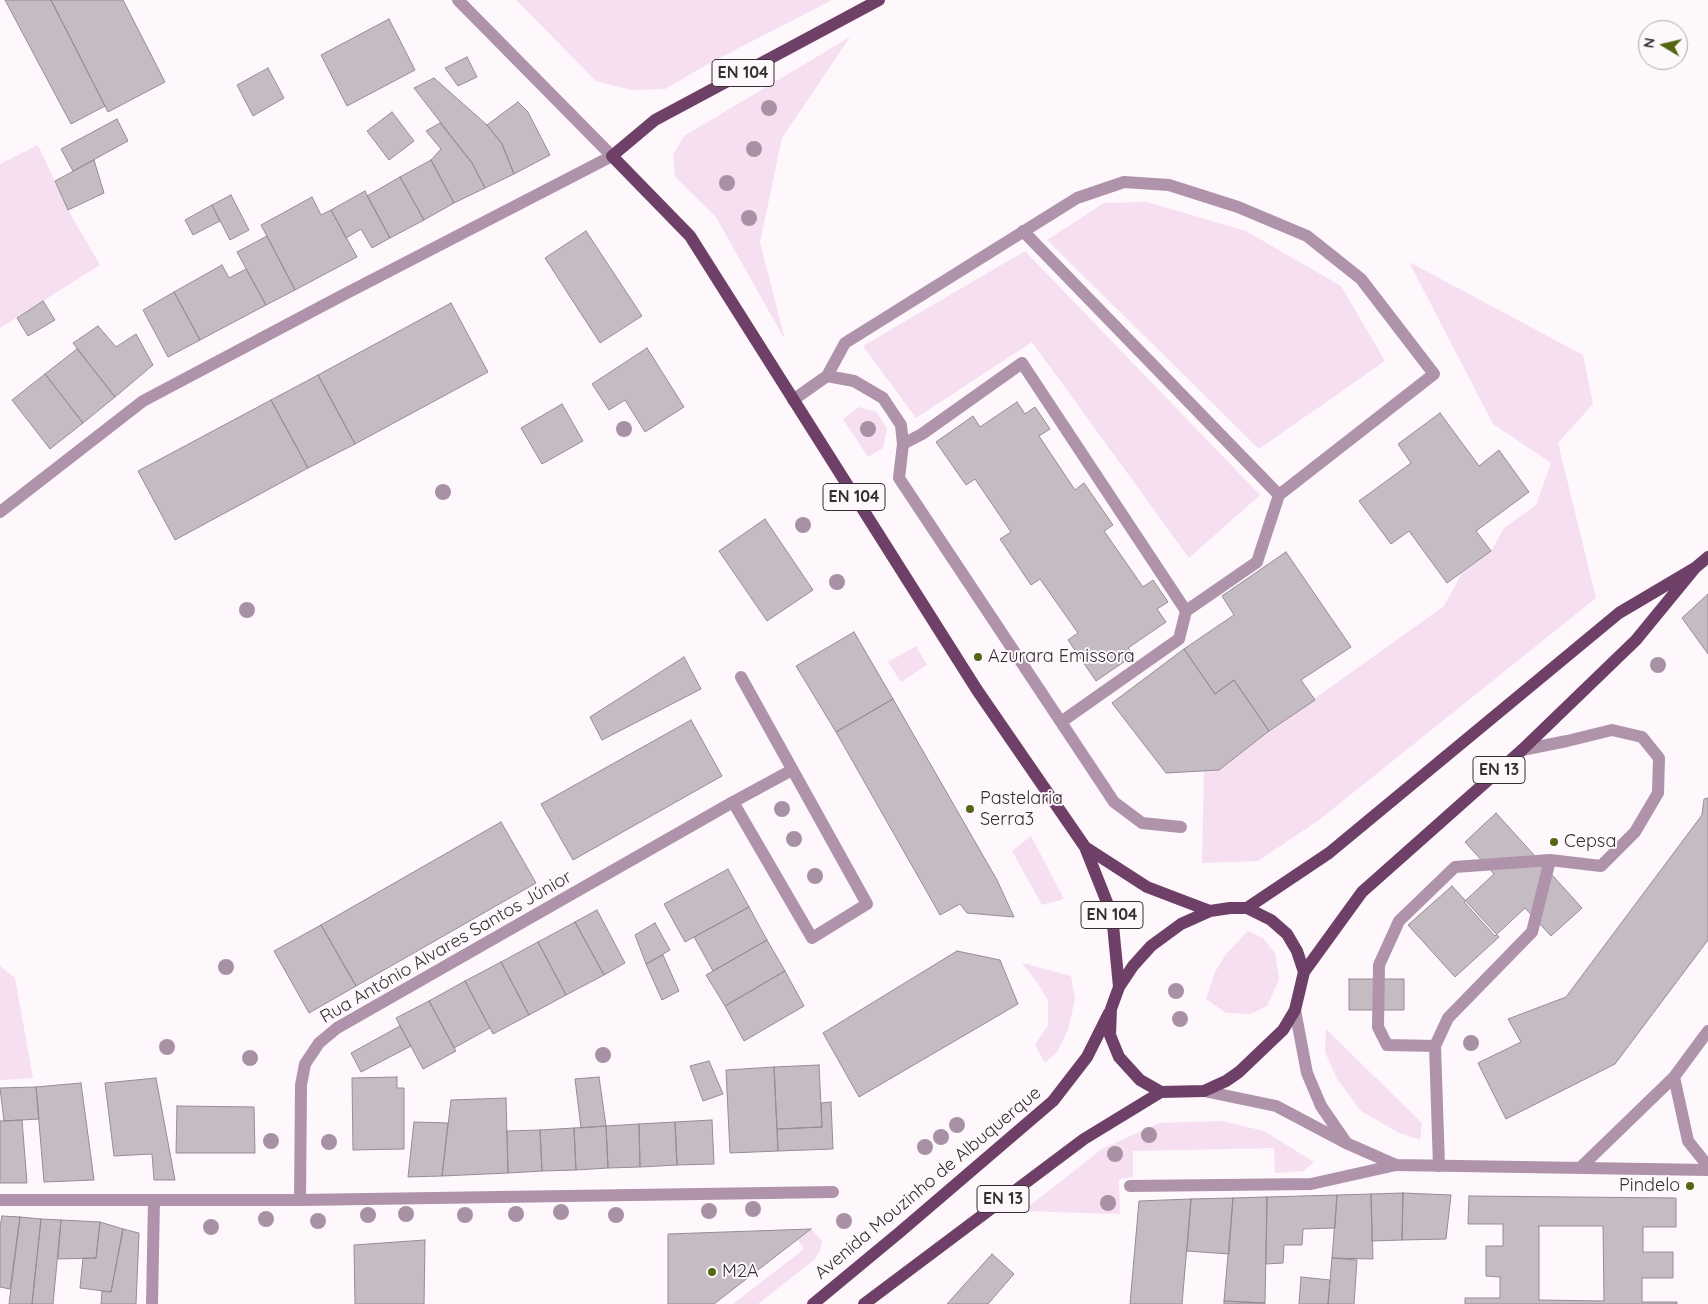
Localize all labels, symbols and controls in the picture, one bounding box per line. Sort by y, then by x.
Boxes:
north arrow [1638,20,1688,70]
text: N [1639,36,1659,49]
road number: EN 104 [712,59,774,86]
road number: EN 104 [823,484,885,511]
place label: Azurara Emissora [988,646,1135,668]
marker: Azurara Emissora [972,651,984,663]
road number: EN 13 [1473,756,1525,784]
place label: Pastelaria Serra3 [980,788,1063,831]
marker: Pastelaria Serra3 [964,803,976,815]
place label: Cepsa [1564,831,1616,853]
marker: Cepsa [1548,836,1560,848]
street label: Rua António Alvares Santos Júnior [316,866,576,1028]
road number: EN 104 [1081,902,1143,928]
street label: Avenida Mouzinho de Albuquerque [810,1082,1046,1284]
place label: Pindelo [1619,1175,1680,1197]
marker: Pindelo [1684,1180,1696,1192]
road number: EN 13 [977,1186,1029,1212]
place label: M2A [722,1261,759,1283]
marker: M2A [706,1266,718,1278]

